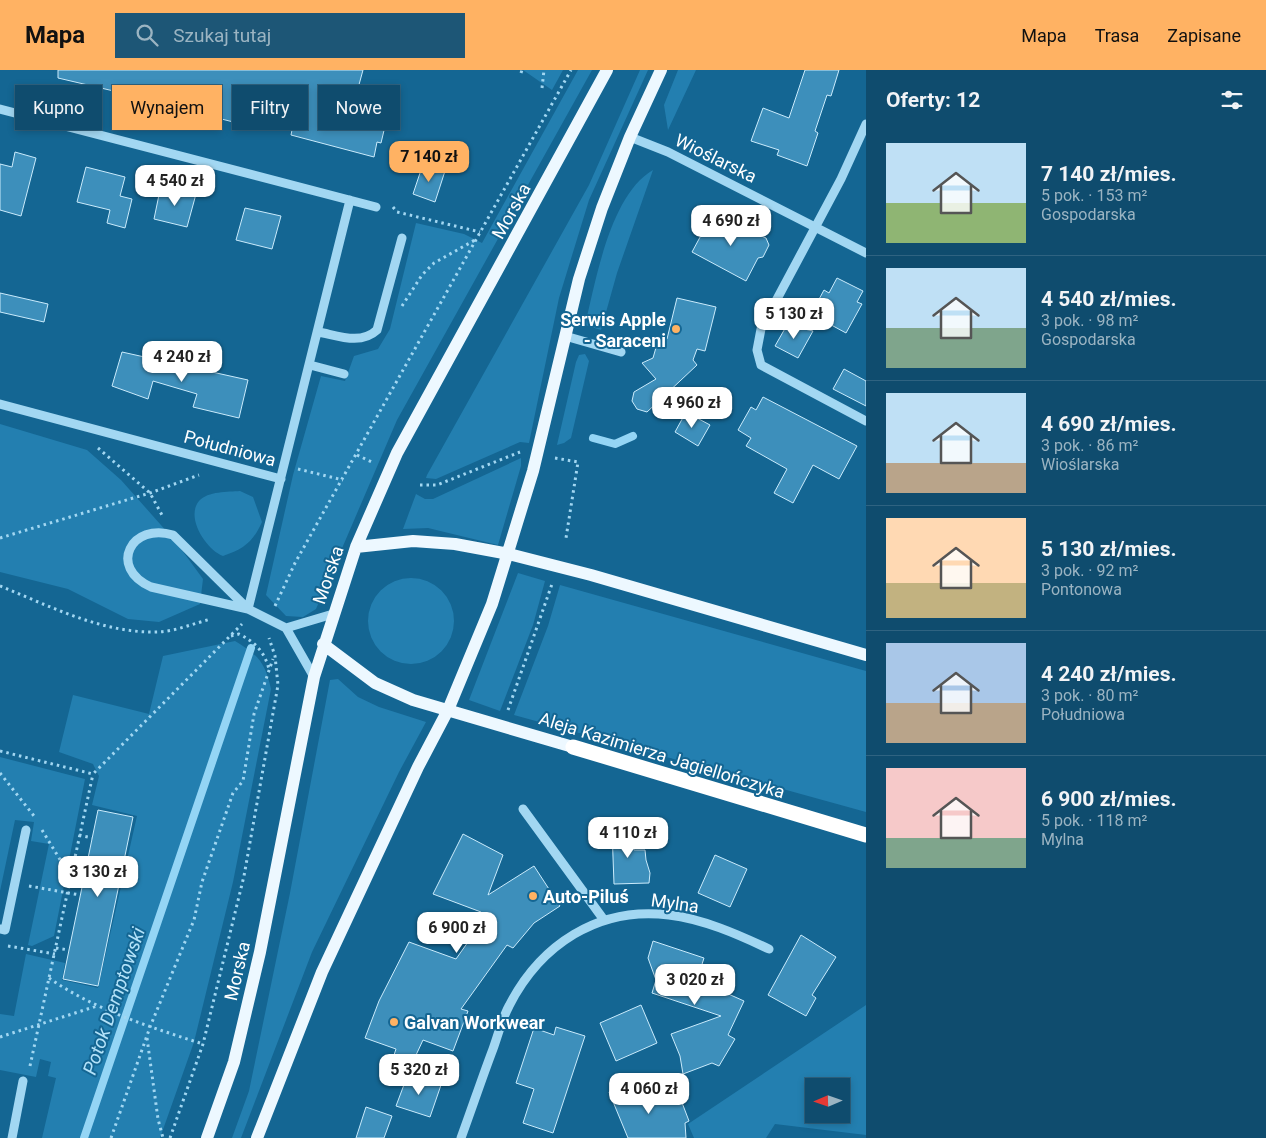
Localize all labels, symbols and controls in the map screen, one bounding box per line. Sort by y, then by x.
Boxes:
search box [115,13,465,58]
text: Mapa [25,21,85,49]
icon: search [133,21,161,49]
text: Szukaj tutaj [173,24,271,47]
text: Mapa [1021,25,1067,46]
text: Trasa [1095,25,1139,46]
text: Zapisane [1167,25,1241,46]
chip: Kupno [15,85,102,130]
chip: Wynajem [112,85,222,130]
chip: Filtry [232,85,308,130]
chip: Nowe [318,85,400,130]
icon: filters [1218,86,1246,114]
text: Oferty: 12 [886,88,980,112]
street label: Wioślarska [672,129,760,187]
pin: 7 140 zł [377,140,481,183]
text: 7 140 zł [400,147,458,166]
text: 7 140 zł/mies. [1041,162,1177,186]
icon: home [926,163,986,223]
pin: 4 540 zł [123,164,227,207]
text: 4 540 zł [146,171,204,190]
street label: Morska [487,180,535,242]
text: 5 pok. · 153 m² [1041,186,1147,205]
pin: 4 690 zł [679,204,783,247]
text: Gospodarska [1041,205,1136,224]
text: 4 690 zł [702,211,760,230]
text: 4 540 zł/mies. [1041,287,1177,311]
icon: home [926,288,986,348]
pin: 5 130 zł [742,298,846,340]
text: 5 130 zł [765,304,823,323]
place label: Serwis Apple - Saraceni [560,309,666,351]
text: 3 pok. · 98 m² [1041,311,1138,330]
marker: Serwis Apple - Saraceni [670,323,682,335]
text: Gospodarska [1041,330,1136,349]
pin: 4 240 zł [130,340,234,383]
text: 4 240 zł [153,347,211,366]
pin: 4 960 zł [640,386,744,429]
text: 4 960 zł [663,393,721,412]
text: 4 690 zł/mies. [1041,412,1177,436]
icon: home [926,413,986,473]
street label: Południowa [182,426,278,470]
text: 3 pok. · 86 m² [1041,436,1138,455]
text: Wioślarska [1041,455,1120,474]
text: 5 130 zł/mies. [1041,537,1177,561]
icon: home [926,538,986,598]
street label: Morska [308,543,348,607]
text: 3 pok. · 92 m² [1041,561,1138,580]
text: Pontonowa [1041,580,1122,599]
text: 4 240 zł/mies. [1041,662,1177,686]
icon: home [926,663,986,723]
text: 3 pok. · 80 m² [1041,686,1138,705]
text: Południowa [1041,705,1125,724]
street label: Aleja Kazimierza Jagiellończyka [536,708,788,802]
text: 6 900 zł/mies. [1041,787,1177,811]
icon: home [926,788,986,848]
text: 5 pok. · 118 m² [1041,811,1147,830]
pin: 4 110 zł [576,816,680,859]
text: 4 110 zł [599,823,657,842]
text: Mylna [1041,830,1084,849]
pin: 3 130 zł [46,856,150,898]
text: 3 130 zł [69,862,127,881]
place label: Auto-Piluś [543,886,629,907]
street label: Mylna [650,889,700,917]
marker: Auto-Piluś [527,890,539,902]
pin: 6 900 zł [405,912,509,954]
text: 6 900 zł [428,918,486,937]
water label: Potok Demptowski [78,924,150,1078]
street label: Morska [220,939,254,1003]
pin: 3 020 zł [643,964,747,1006]
text: 3 020 zł [666,970,724,989]
place label: Galvan Workwear [404,1012,545,1033]
marker: Galvan Workwear [388,1016,400,1028]
pin: 5 320 zł [367,1054,471,1096]
text: 5 320 zł [390,1060,448,1079]
pin: 4 060 zł [597,1072,701,1115]
north arrow [805,1078,850,1122]
map controls [805,1078,850,1123]
text: 4 060 zł [620,1079,678,1098]

